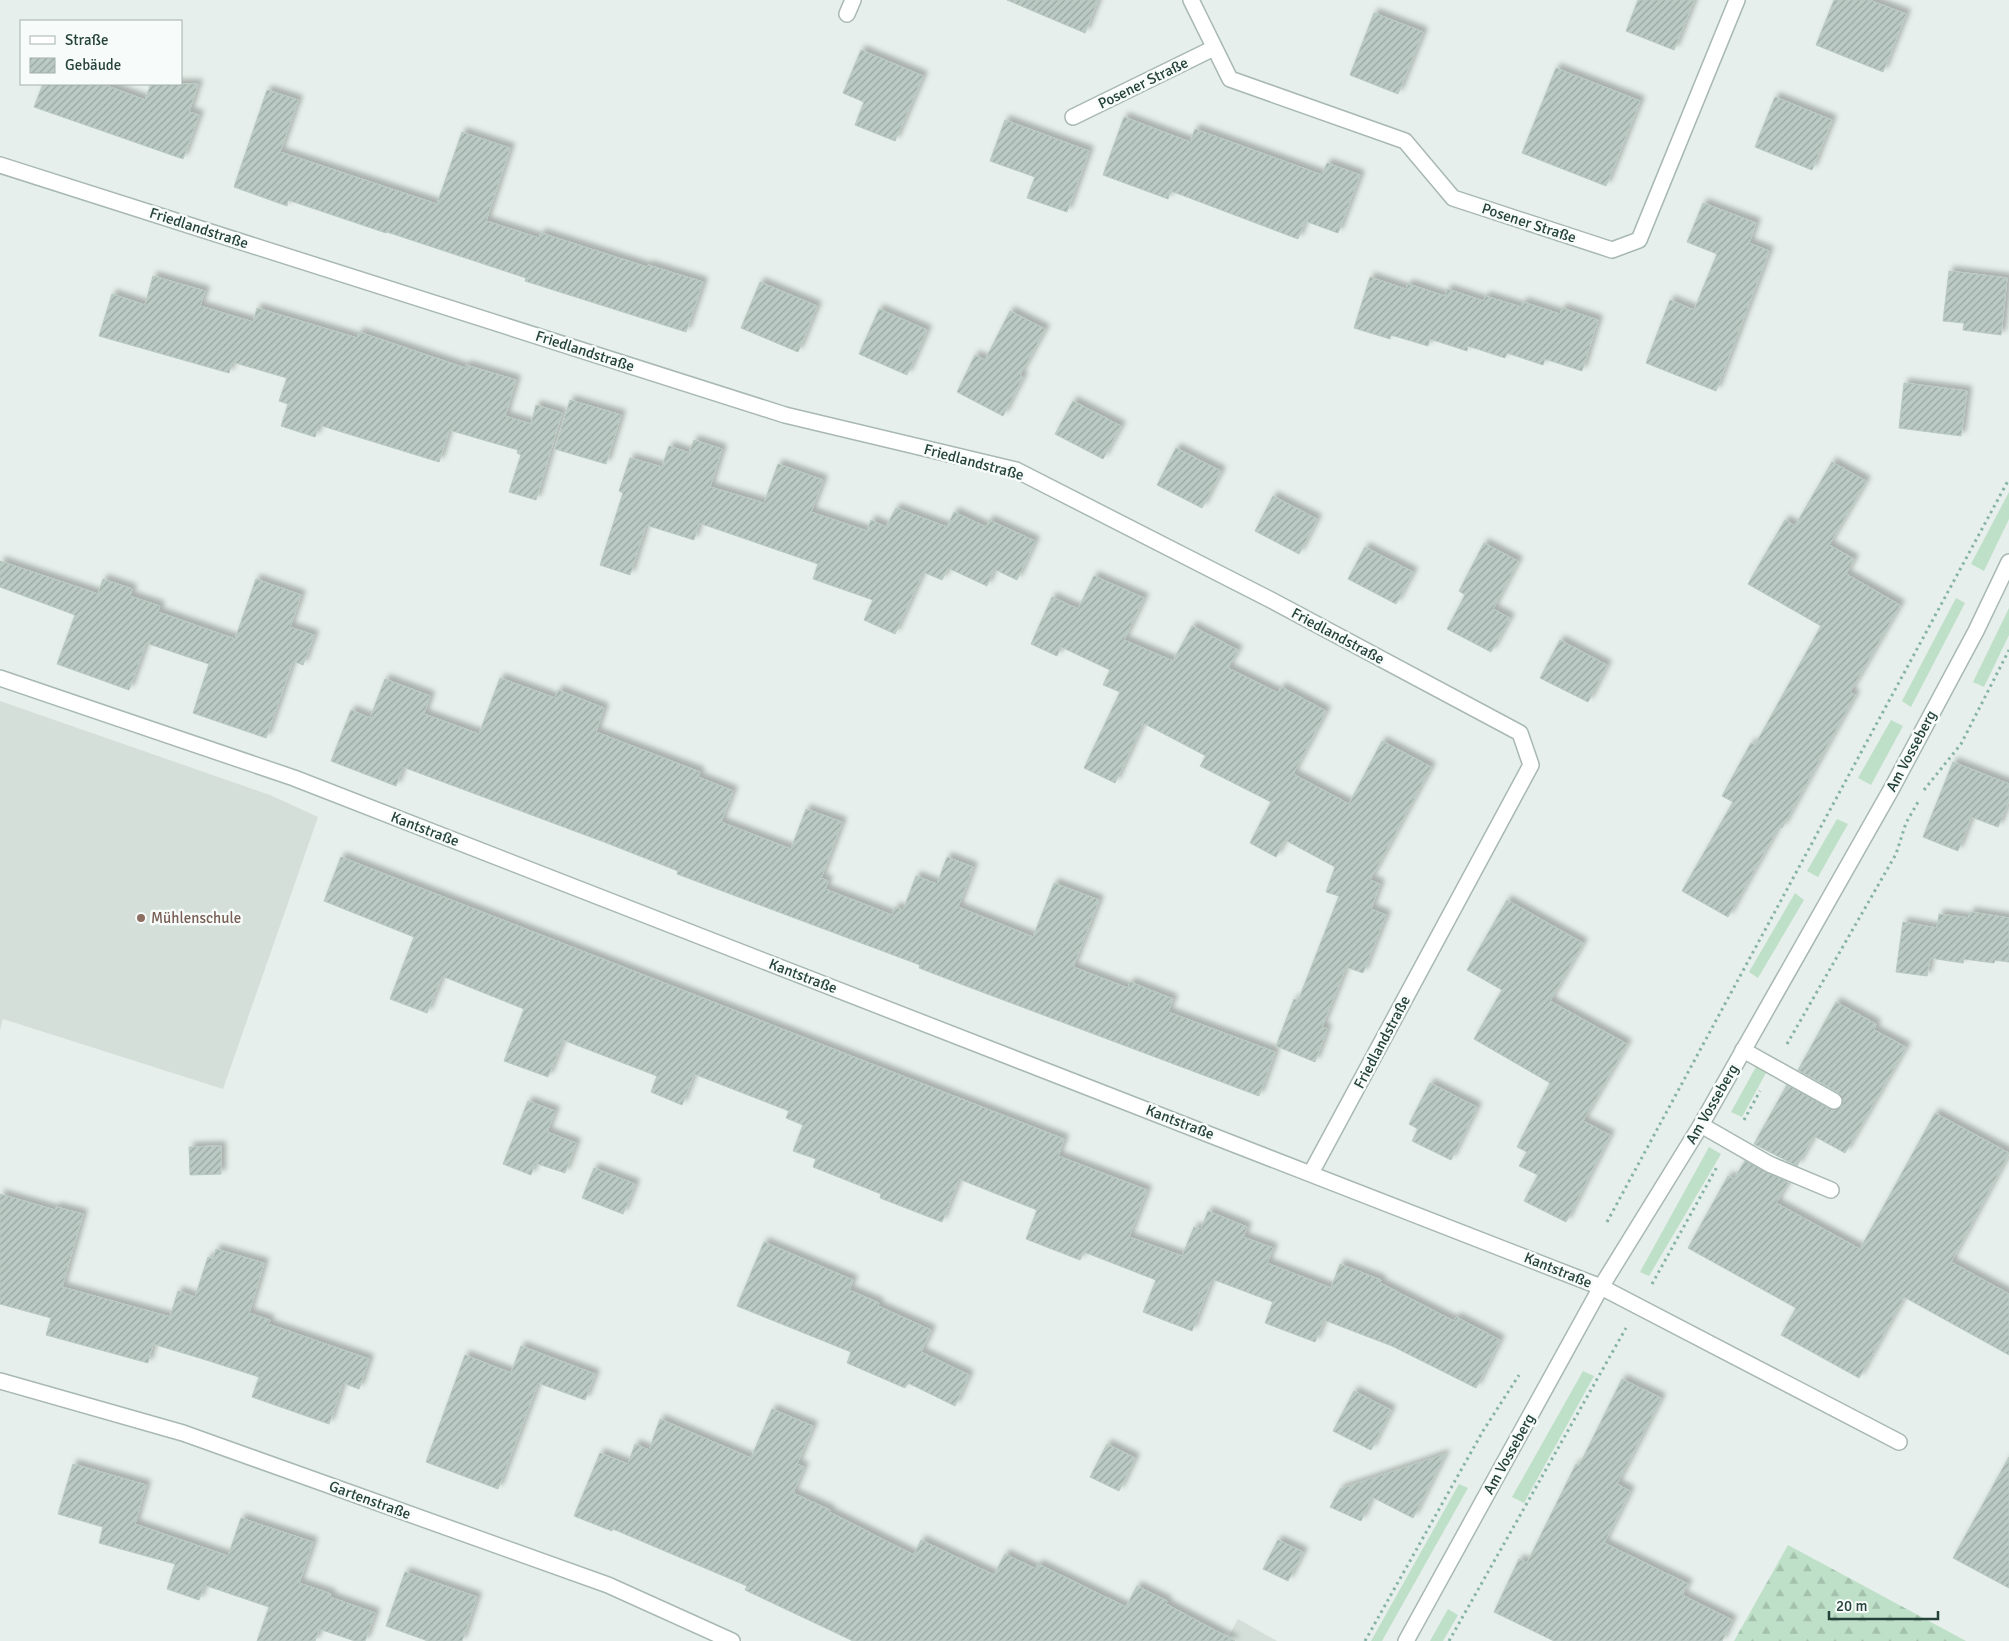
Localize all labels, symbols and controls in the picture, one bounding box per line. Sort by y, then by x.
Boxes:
legend [20,20,182,85]
text: Straße [65,31,109,49]
street label: Posener Straße [1095,53,1191,113]
text: Gebäude [65,56,121,74]
street label: Posener Straße [1480,199,1578,247]
street label: Friedlandstraße [147,204,251,252]
street label: Friedlandstraße [533,327,637,375]
street label: Friedlandstraße [922,440,1026,484]
street label: Friedlandstraße [1288,604,1388,668]
street label: Am Vosseberg [1882,707,1940,795]
street label: Kantstraße [388,808,462,850]
place label: Mühlenschule [151,909,241,927]
marker: Mühlenschule [135,912,147,924]
street label: Kantstraße [766,955,840,997]
street label: Friedlandstraße [1350,992,1414,1092]
street label: Am Vosseberg [1682,1061,1742,1147]
street label: Kantstraße [1143,1101,1217,1143]
street label: Kantstraße [1521,1248,1595,1292]
street label: Am Vosseberg [1479,1410,1539,1497]
street label: Gartenstraße [327,1477,413,1523]
scale bar [1829,1588,1938,1620]
text: 20 m [1836,1597,1867,1615]

